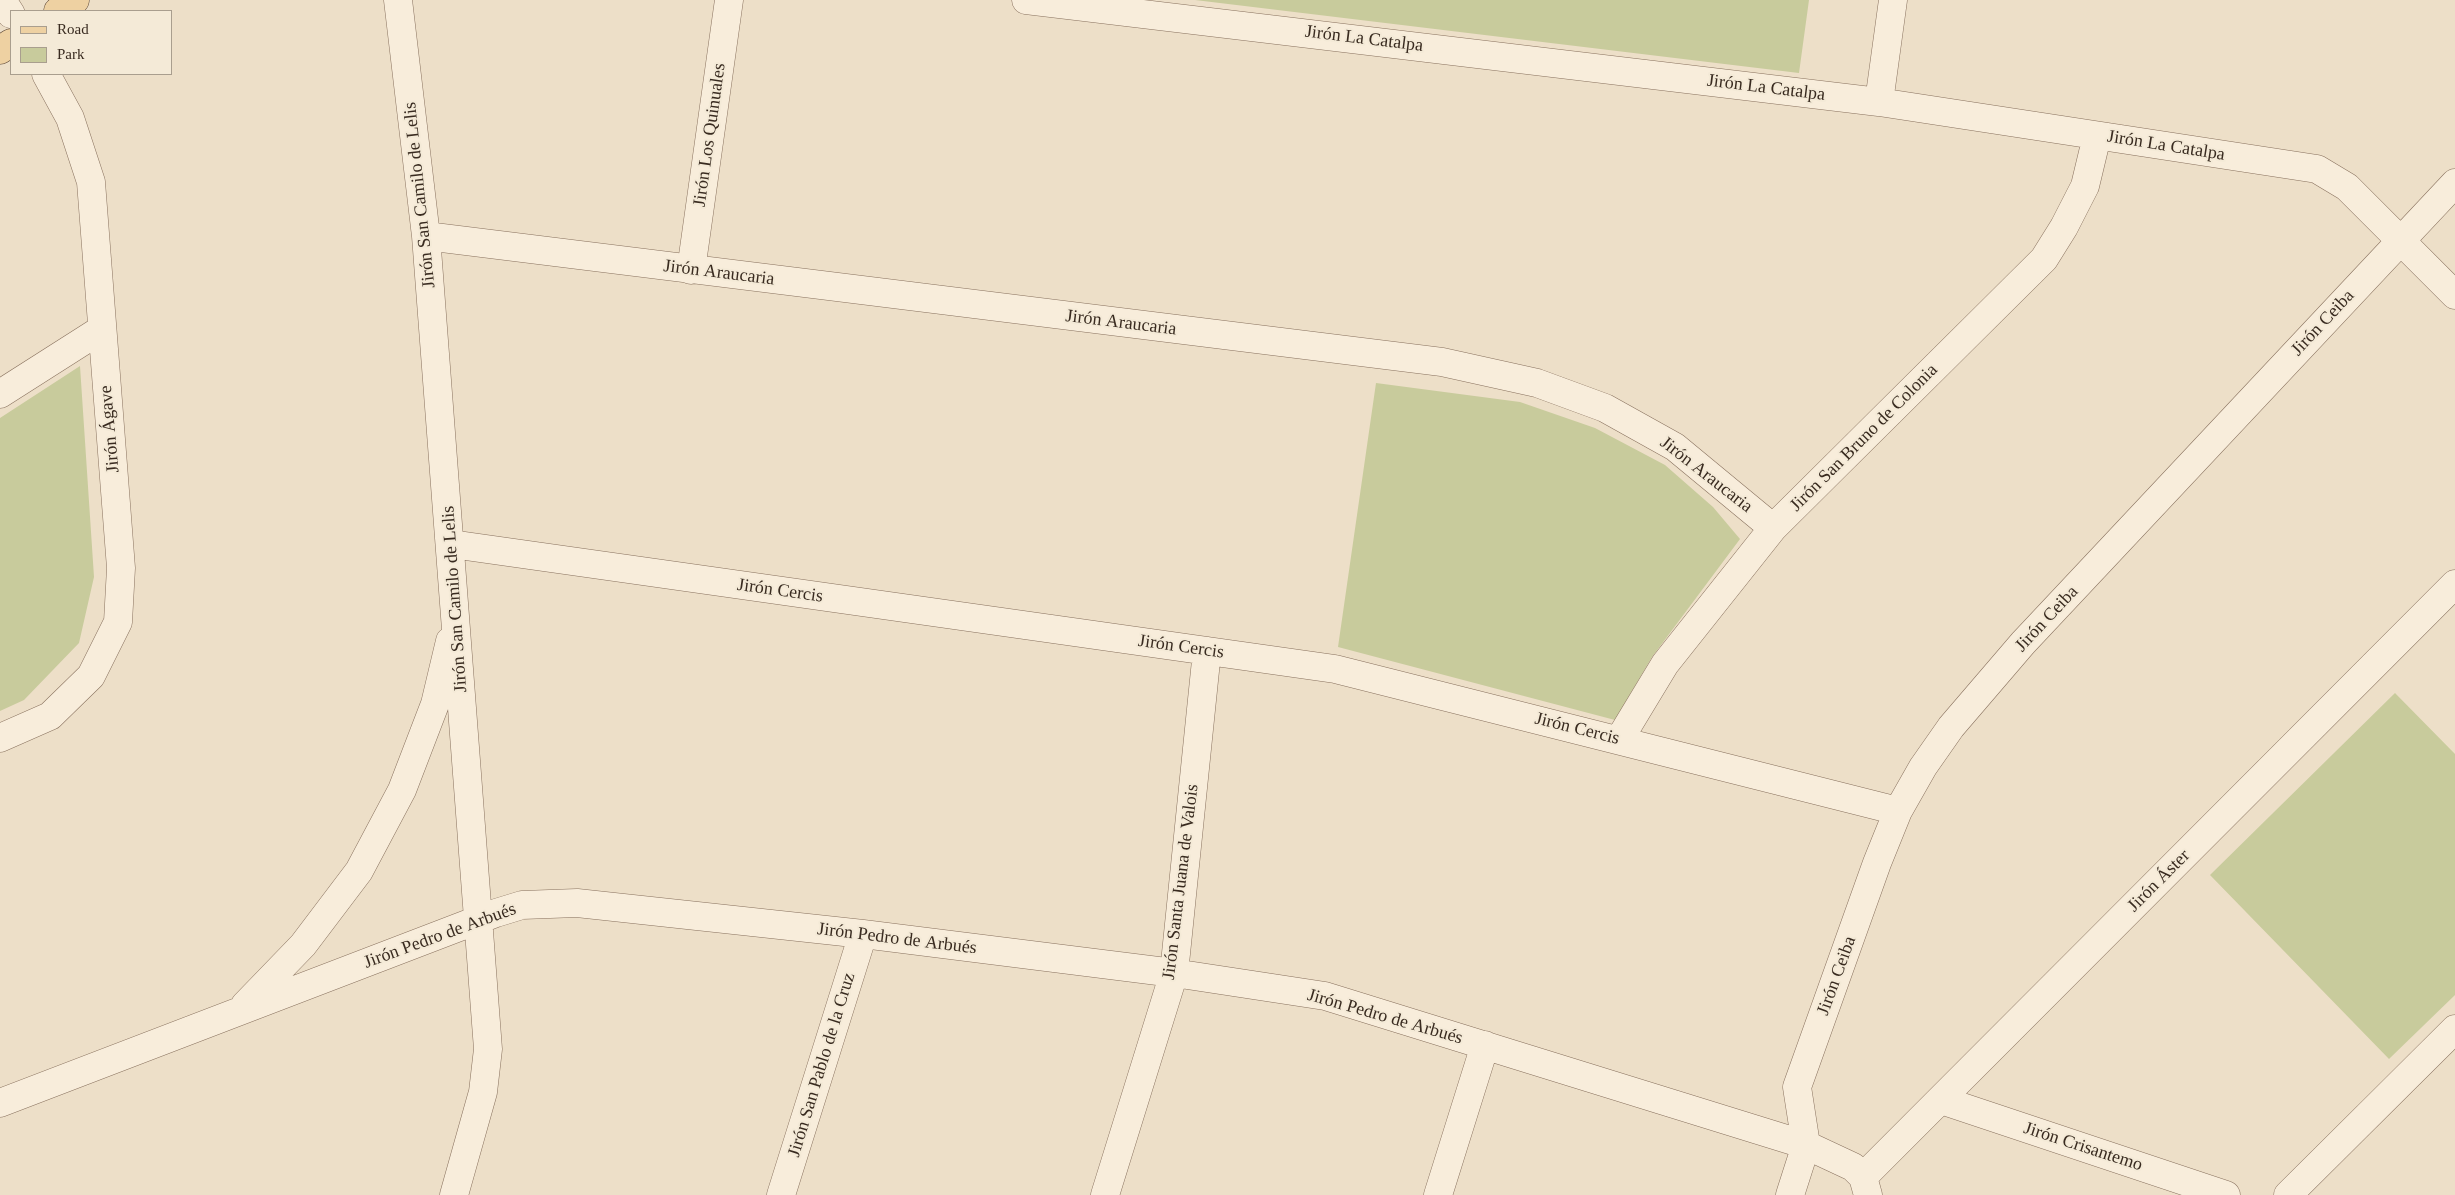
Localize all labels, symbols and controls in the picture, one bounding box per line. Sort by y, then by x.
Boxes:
legend [10,10,172,75]
text: Road [57,21,89,37]
street label: Jirón La Catalpa [1304,21,1424,57]
text: Park [57,46,85,62]
street label: Jirón Los Quinuales [689,62,731,208]
street label: Jirón La Catalpa [1706,70,1826,106]
street label: Jirón San Camilo de Lelis [399,101,441,289]
street label: Jirón La Catalpa [2106,126,2226,166]
street label: Jirón Araucaria [662,255,776,291]
street label: Jirón Ceiba [2287,285,2359,361]
street label: Jirón Araucaria [1064,305,1178,341]
street label: Jirón San Bruno de Colonia [1786,360,1942,516]
street label: Jirón Ágave [95,384,125,474]
street label: Jirón Araucaria [1655,432,1757,518]
street label: Jirón San Camilo de Lelis [438,505,472,693]
street label: Jirón Cercis [736,574,824,608]
street label: Jirón Ceiba [2011,581,2083,657]
street label: Jirón Cercis [1137,630,1225,664]
street label: Jirón Cercis [1532,708,1622,750]
street label: Jirón Santa Juana de Valois [1158,783,1204,981]
street label: Jirón Áster [2123,845,2195,917]
street label: Jirón Pedro de Arbués [361,898,519,974]
street label: Jirón Pedro de Arbués [816,919,978,959]
street label: Jirón Ceiba [1813,934,1861,1018]
street label: Jirón San Pablo de la Cruz [784,970,860,1160]
street label: Jirón Pedro de Arbués [1305,985,1465,1049]
street label: Jirón Crisantemo [2021,1118,2145,1176]

